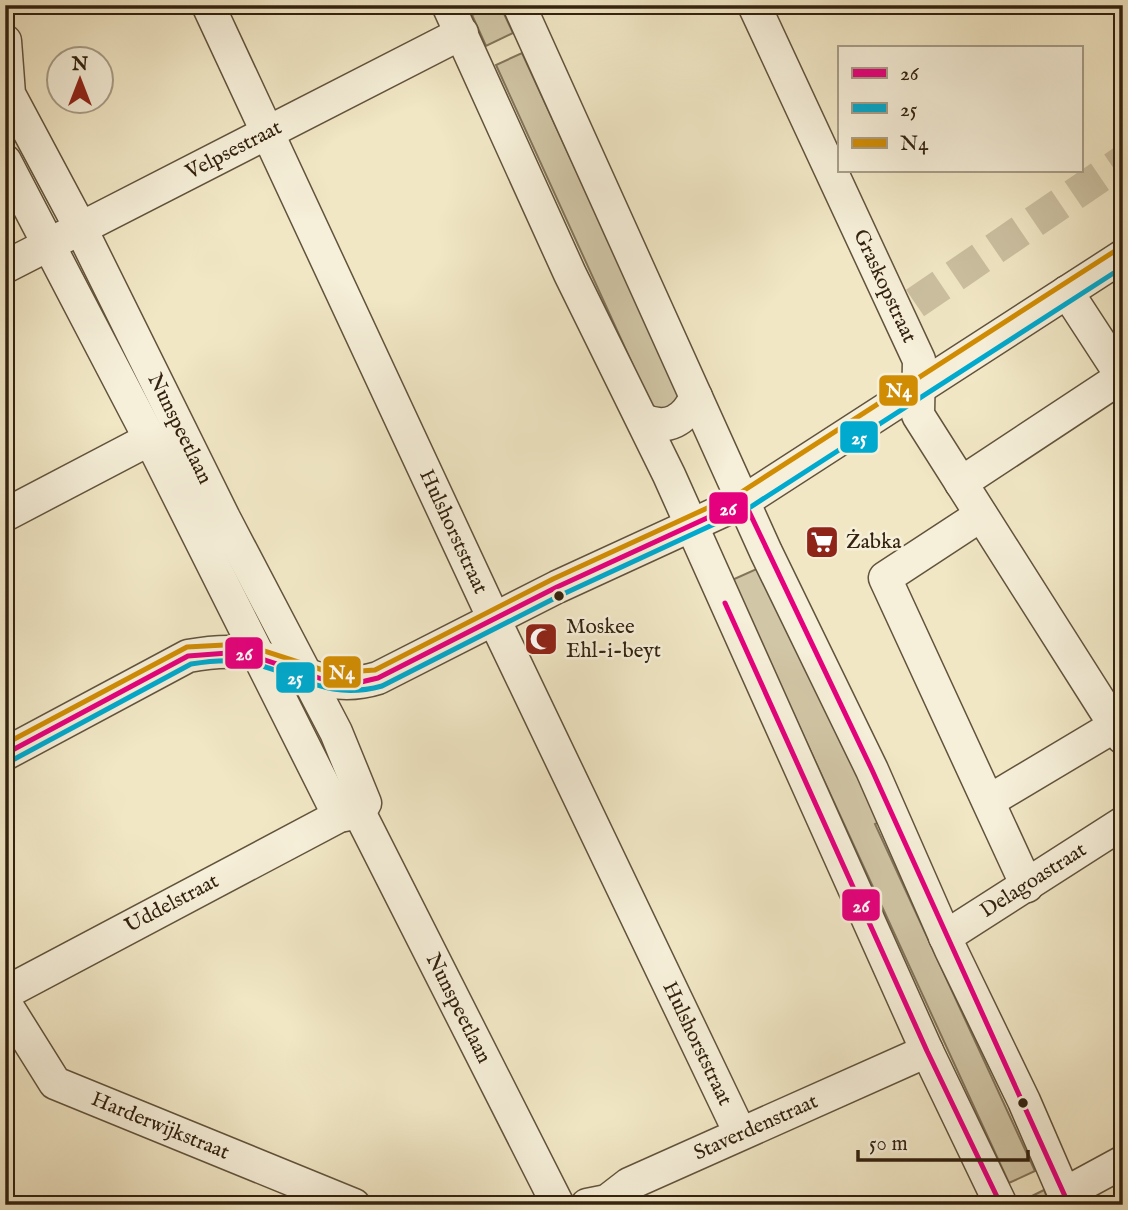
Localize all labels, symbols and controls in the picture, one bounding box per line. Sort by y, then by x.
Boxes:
north arrow [46,46,116,116]
legend [838,46,1082,172]
text: N [71,53,89,77]
text: 26 [900,61,920,88]
text: 25 [900,97,918,124]
street label: Velpsestraat [180,114,286,186]
text: N4 [900,131,929,158]
street label: Graskopstraat [847,225,923,347]
street label: Nunspeetlaan [141,369,219,489]
line badge: N4 [878,374,919,407]
text: N4 [885,380,913,404]
line badge: 25 [839,420,879,454]
text: 25 [851,427,867,451]
street label: Hulshorststraat [413,465,494,598]
line badge: 26 [708,491,749,525]
text: 26 [720,498,737,522]
supermarket icon: Żabka [803,523,841,561]
place label: Żabka [846,529,902,556]
unlabelled marker [552,589,566,603]
place label: Moskee Ehl-i-beyt [566,614,661,665]
mosque icon: Moskee Ehl-i-beyt [522,620,560,658]
line badge: 26 [224,636,264,670]
text: 26 [236,643,253,667]
line badge: N4 [322,655,362,689]
line badge: 25 [275,661,316,694]
text: N4 [328,662,356,686]
text: 25 [287,667,303,691]
street label: Delagoastraat [975,836,1092,924]
street label: Uddelstraat [120,868,224,940]
line badge: 26 [841,888,881,922]
text: 26 [853,895,870,919]
street label: Nunspeetlaan [419,949,498,1068]
street label: Hulshorststraat [656,977,738,1110]
street label: Harderwijkstraat [87,1086,233,1166]
street label: Staverdenstraat [689,1088,822,1167]
unlabelled marker [1016,1096,1030,1110]
scale bar [858,1119,1028,1163]
text: 50 m [869,1131,908,1158]

